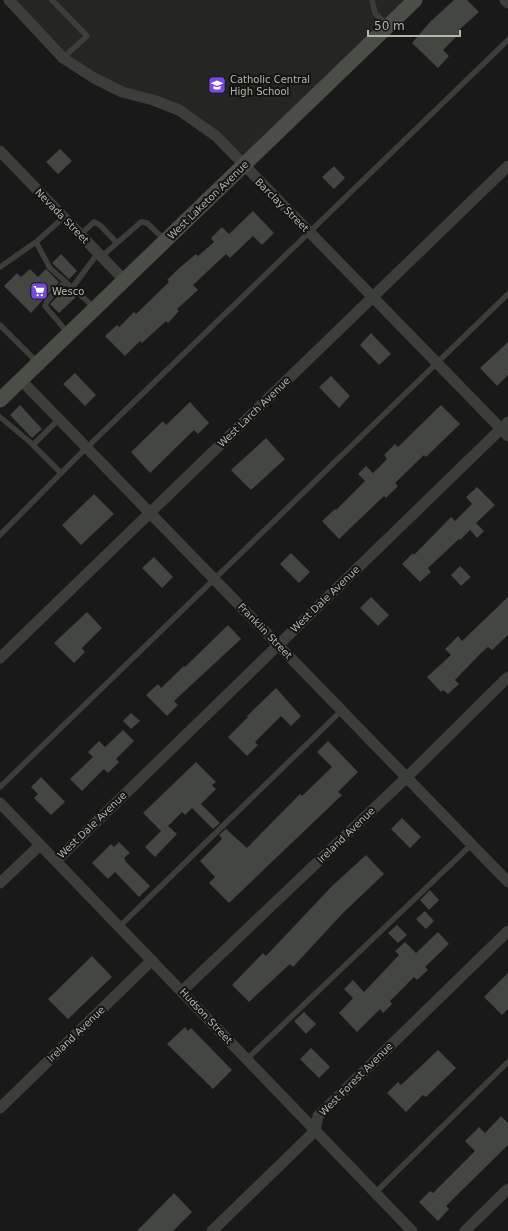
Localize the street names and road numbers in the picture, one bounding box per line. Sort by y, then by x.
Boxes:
street label: West Laketon Avenue [165,159,251,241]
street label: Barclay Street [253,176,311,234]
street label: Nevada Street [33,186,91,246]
street label: West Larch Avenue [216,375,292,449]
street label: West Dale Avenue [288,563,362,635]
street label: Franklin Street [236,601,294,661]
street label: West Dale Avenue [55,789,129,861]
street label: Ireland Avenue [315,805,377,865]
street label: Hudson Street [178,986,234,1046]
street label: Ireland Avenue [45,1004,107,1064]
street label: West Forest Avenue [317,1040,395,1118]

